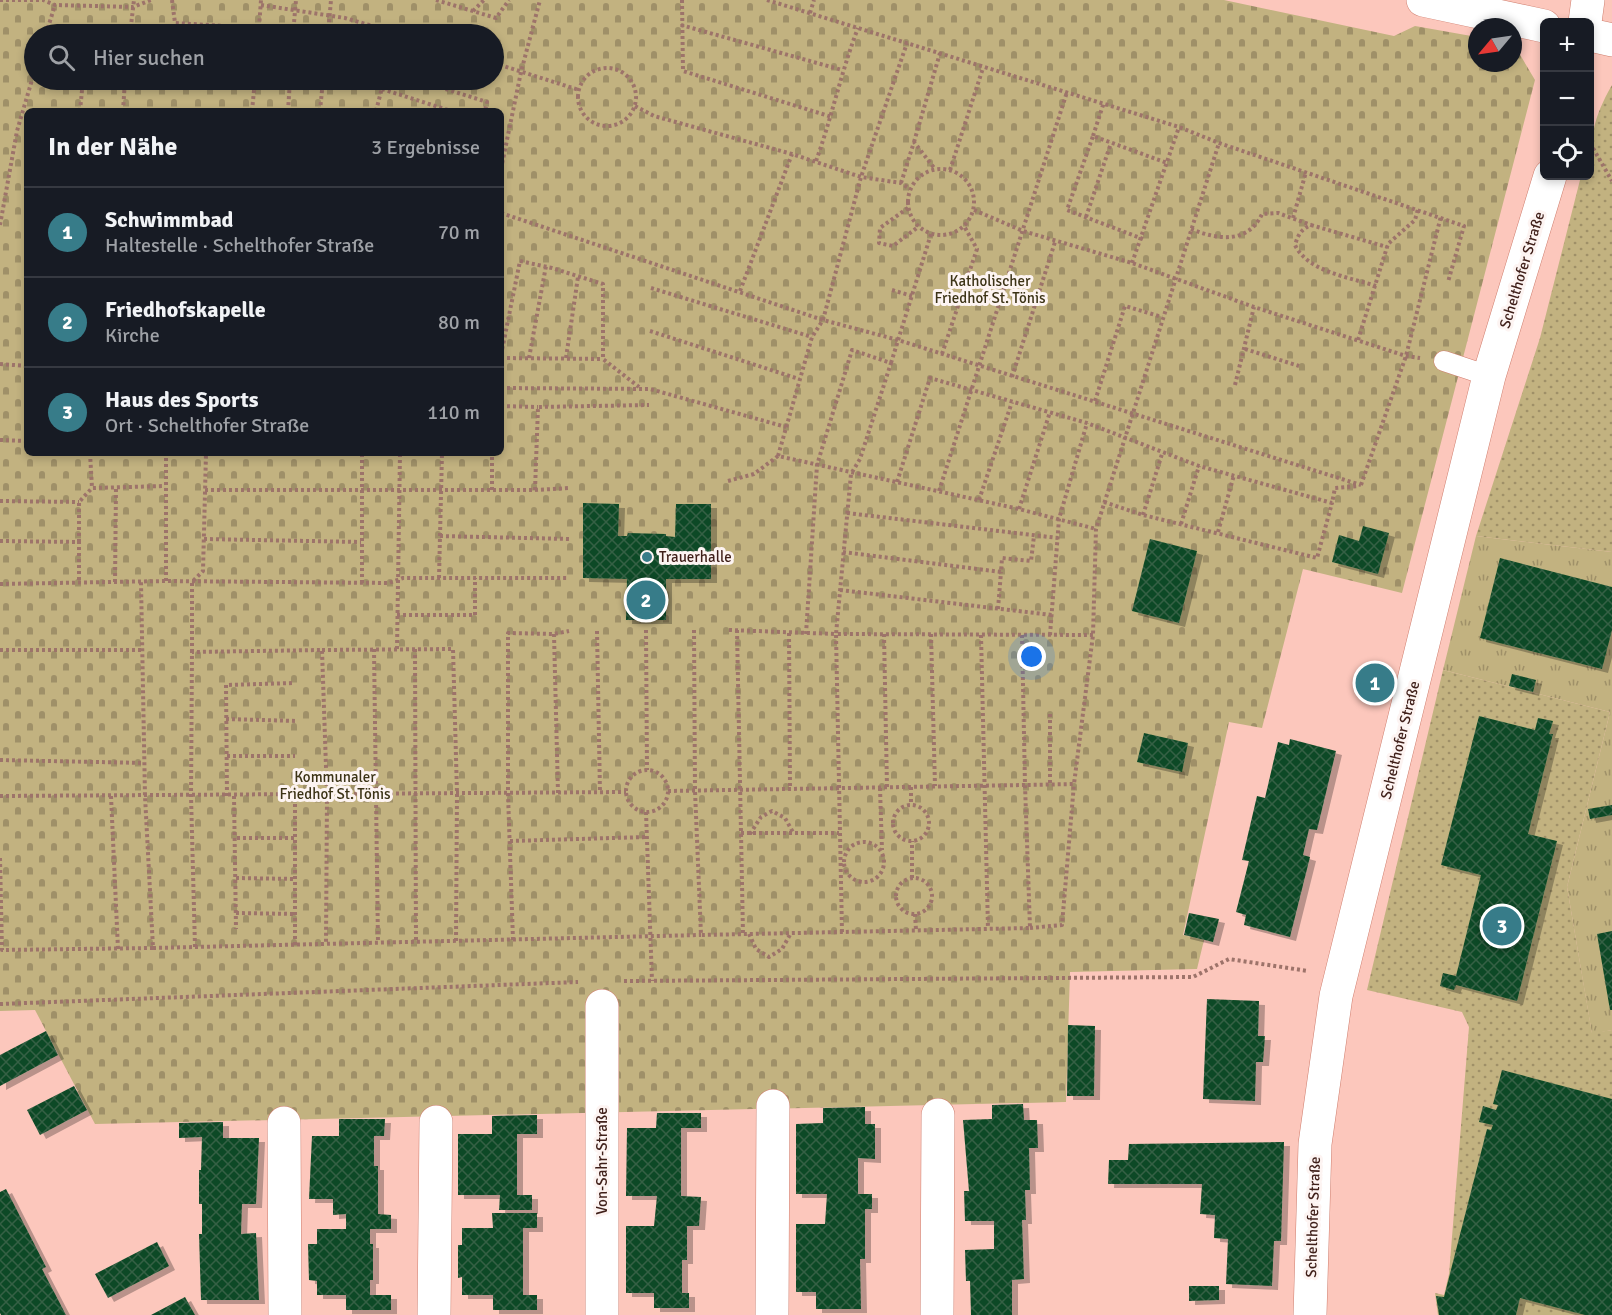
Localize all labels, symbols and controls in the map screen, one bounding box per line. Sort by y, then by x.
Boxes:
north arrow [1468,18,1522,72]
map controls [1540,18,1594,180]
button: + [1540,18,1594,72]
search box [24,24,504,90]
icon: search [45,41,78,74]
text: Hier suchen [93,44,205,71]
button: − [1540,72,1594,126]
button: locate [1540,126,1594,180]
text: In der Nähe [48,131,178,163]
text: 3 Ergebnisse [371,135,480,160]
text: Schwimmbad [105,206,233,233]
street label: Schelthofer Straße [1496,209,1548,331]
text: 1 [62,220,73,245]
text: 70 m [438,220,480,245]
text: Haltestelle · Schelthofer Straße [105,233,374,258]
park label: Katholischer Friedhof St. Tönis [934,272,1046,307]
text: Friedhofskapelle [105,296,266,323]
text: 2 [62,310,73,335]
text: 80 m [438,310,480,335]
text: Kirche [105,323,160,348]
text: Haus des Sports [105,386,259,413]
text: 3 [62,400,73,425]
text: 110 m [427,400,480,425]
text: Ort · Schelthofer Straße [105,413,309,438]
place label: Trauerhalle [659,548,732,566]
marker: Trauerhalle [640,550,654,564]
pin: 2 [626,578,666,622]
your location [1017,642,1046,671]
pin: 1 [1356,660,1394,706]
street label: Schelthofer Straße [1377,679,1423,801]
park label: Kommunaler Friedhof St. Tönis [279,768,391,803]
pin: 3 [1482,904,1522,948]
street label: Von-Sahr-Straße [593,1107,611,1215]
street label: Schelthofer Straße [1302,1156,1324,1278]

